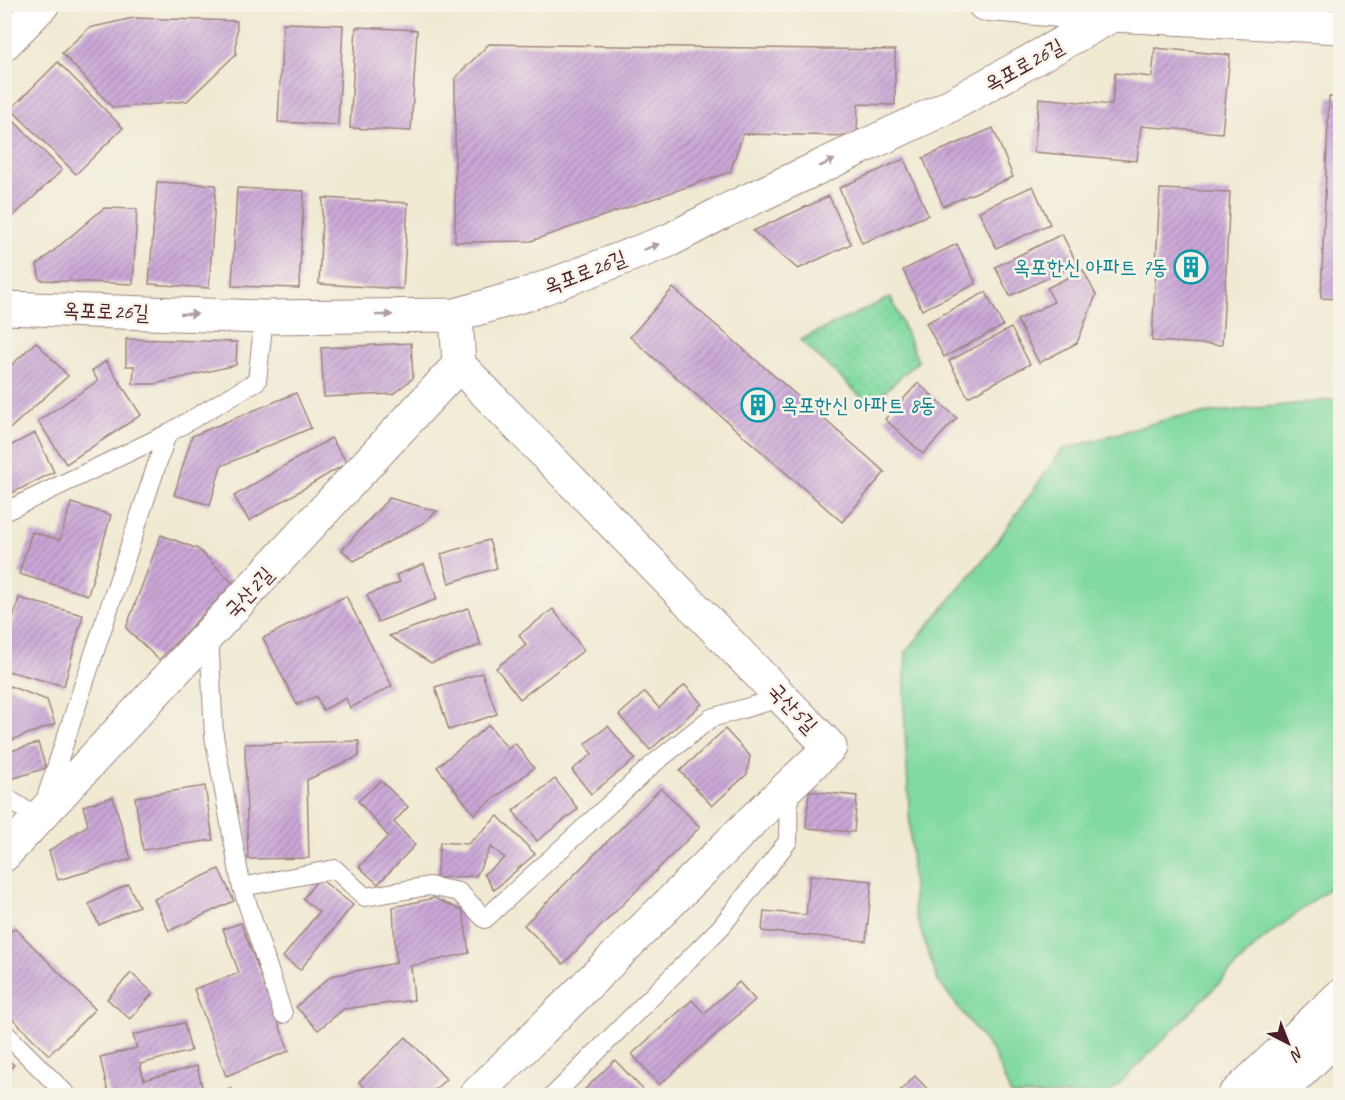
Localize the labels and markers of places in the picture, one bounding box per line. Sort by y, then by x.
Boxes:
building icon: 옥포한신 아파트 7동 [1173,249,1209,285]
place label: 옥포한신 아파트 7동 [1013,254,1168,280]
building icon: 옥포한신 아파트 8동 [740,387,776,423]
place label: 옥포한신 아파트 8동 [781,392,936,418]

